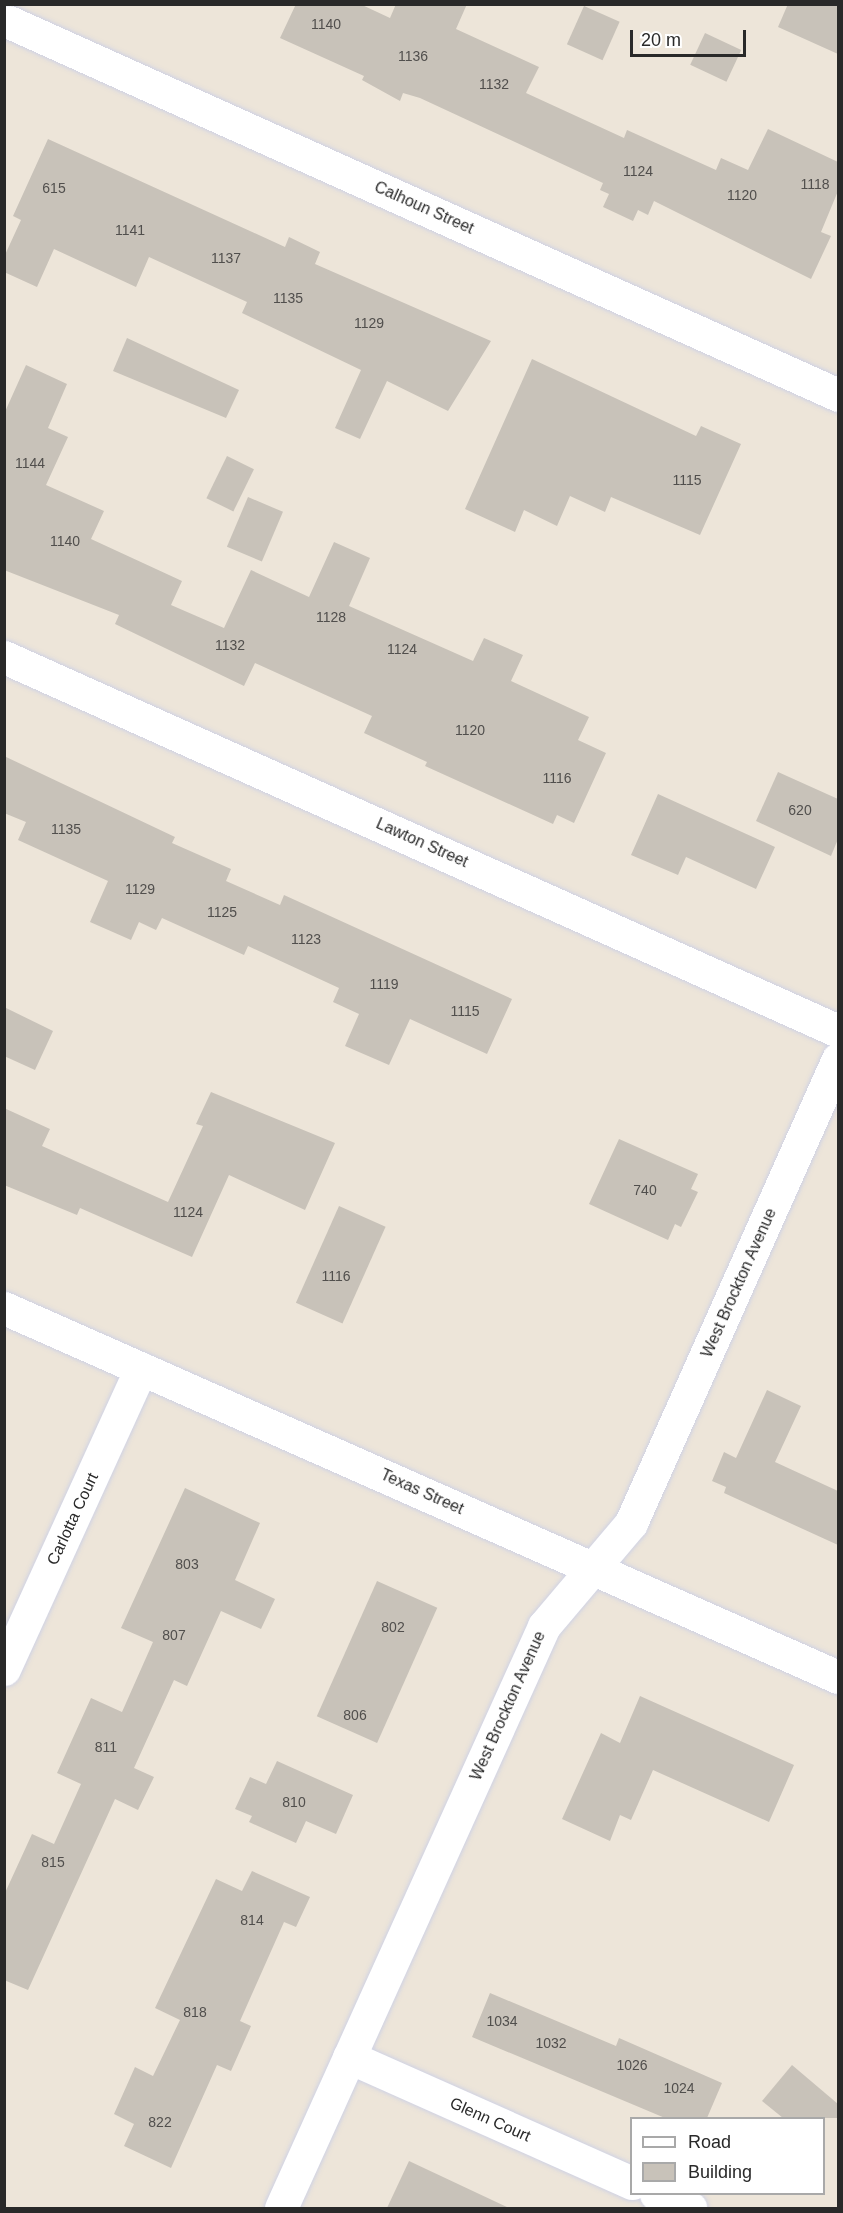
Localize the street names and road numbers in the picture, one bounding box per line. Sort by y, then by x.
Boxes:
street label: Calhoun Street [371,178,477,238]
street label: Lawton Street [373,814,471,872]
street label: West Brockton Avenue [697,1205,781,1361]
street label: Texas Street [377,1465,467,1519]
street label: Carlotta Court [43,1470,103,1568]
street label: West Brockton Avenue [466,1628,550,1784]
street label: Glenn Court [447,2094,533,2146]

